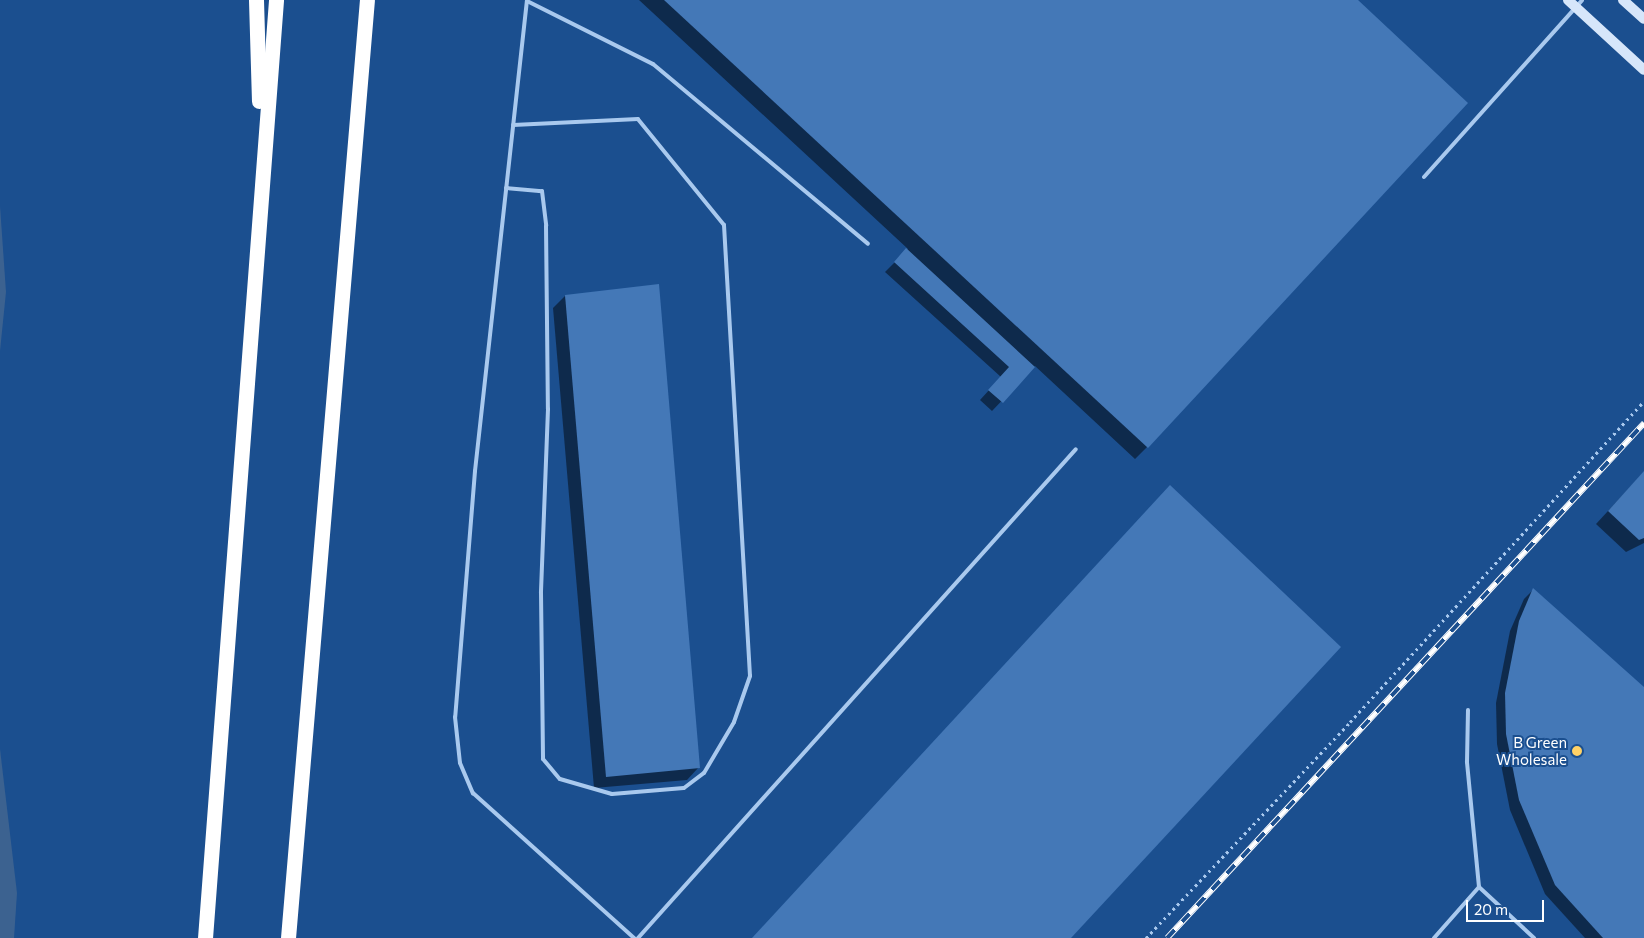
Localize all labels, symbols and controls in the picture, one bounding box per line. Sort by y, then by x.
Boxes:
place label: B Green Wholesale [1496,733,1567,768]
marker: B Green Wholesale [1571,745,1583,757]
scale bar [1469,890,1546,922]
text: 20 m [1474,900,1508,918]

